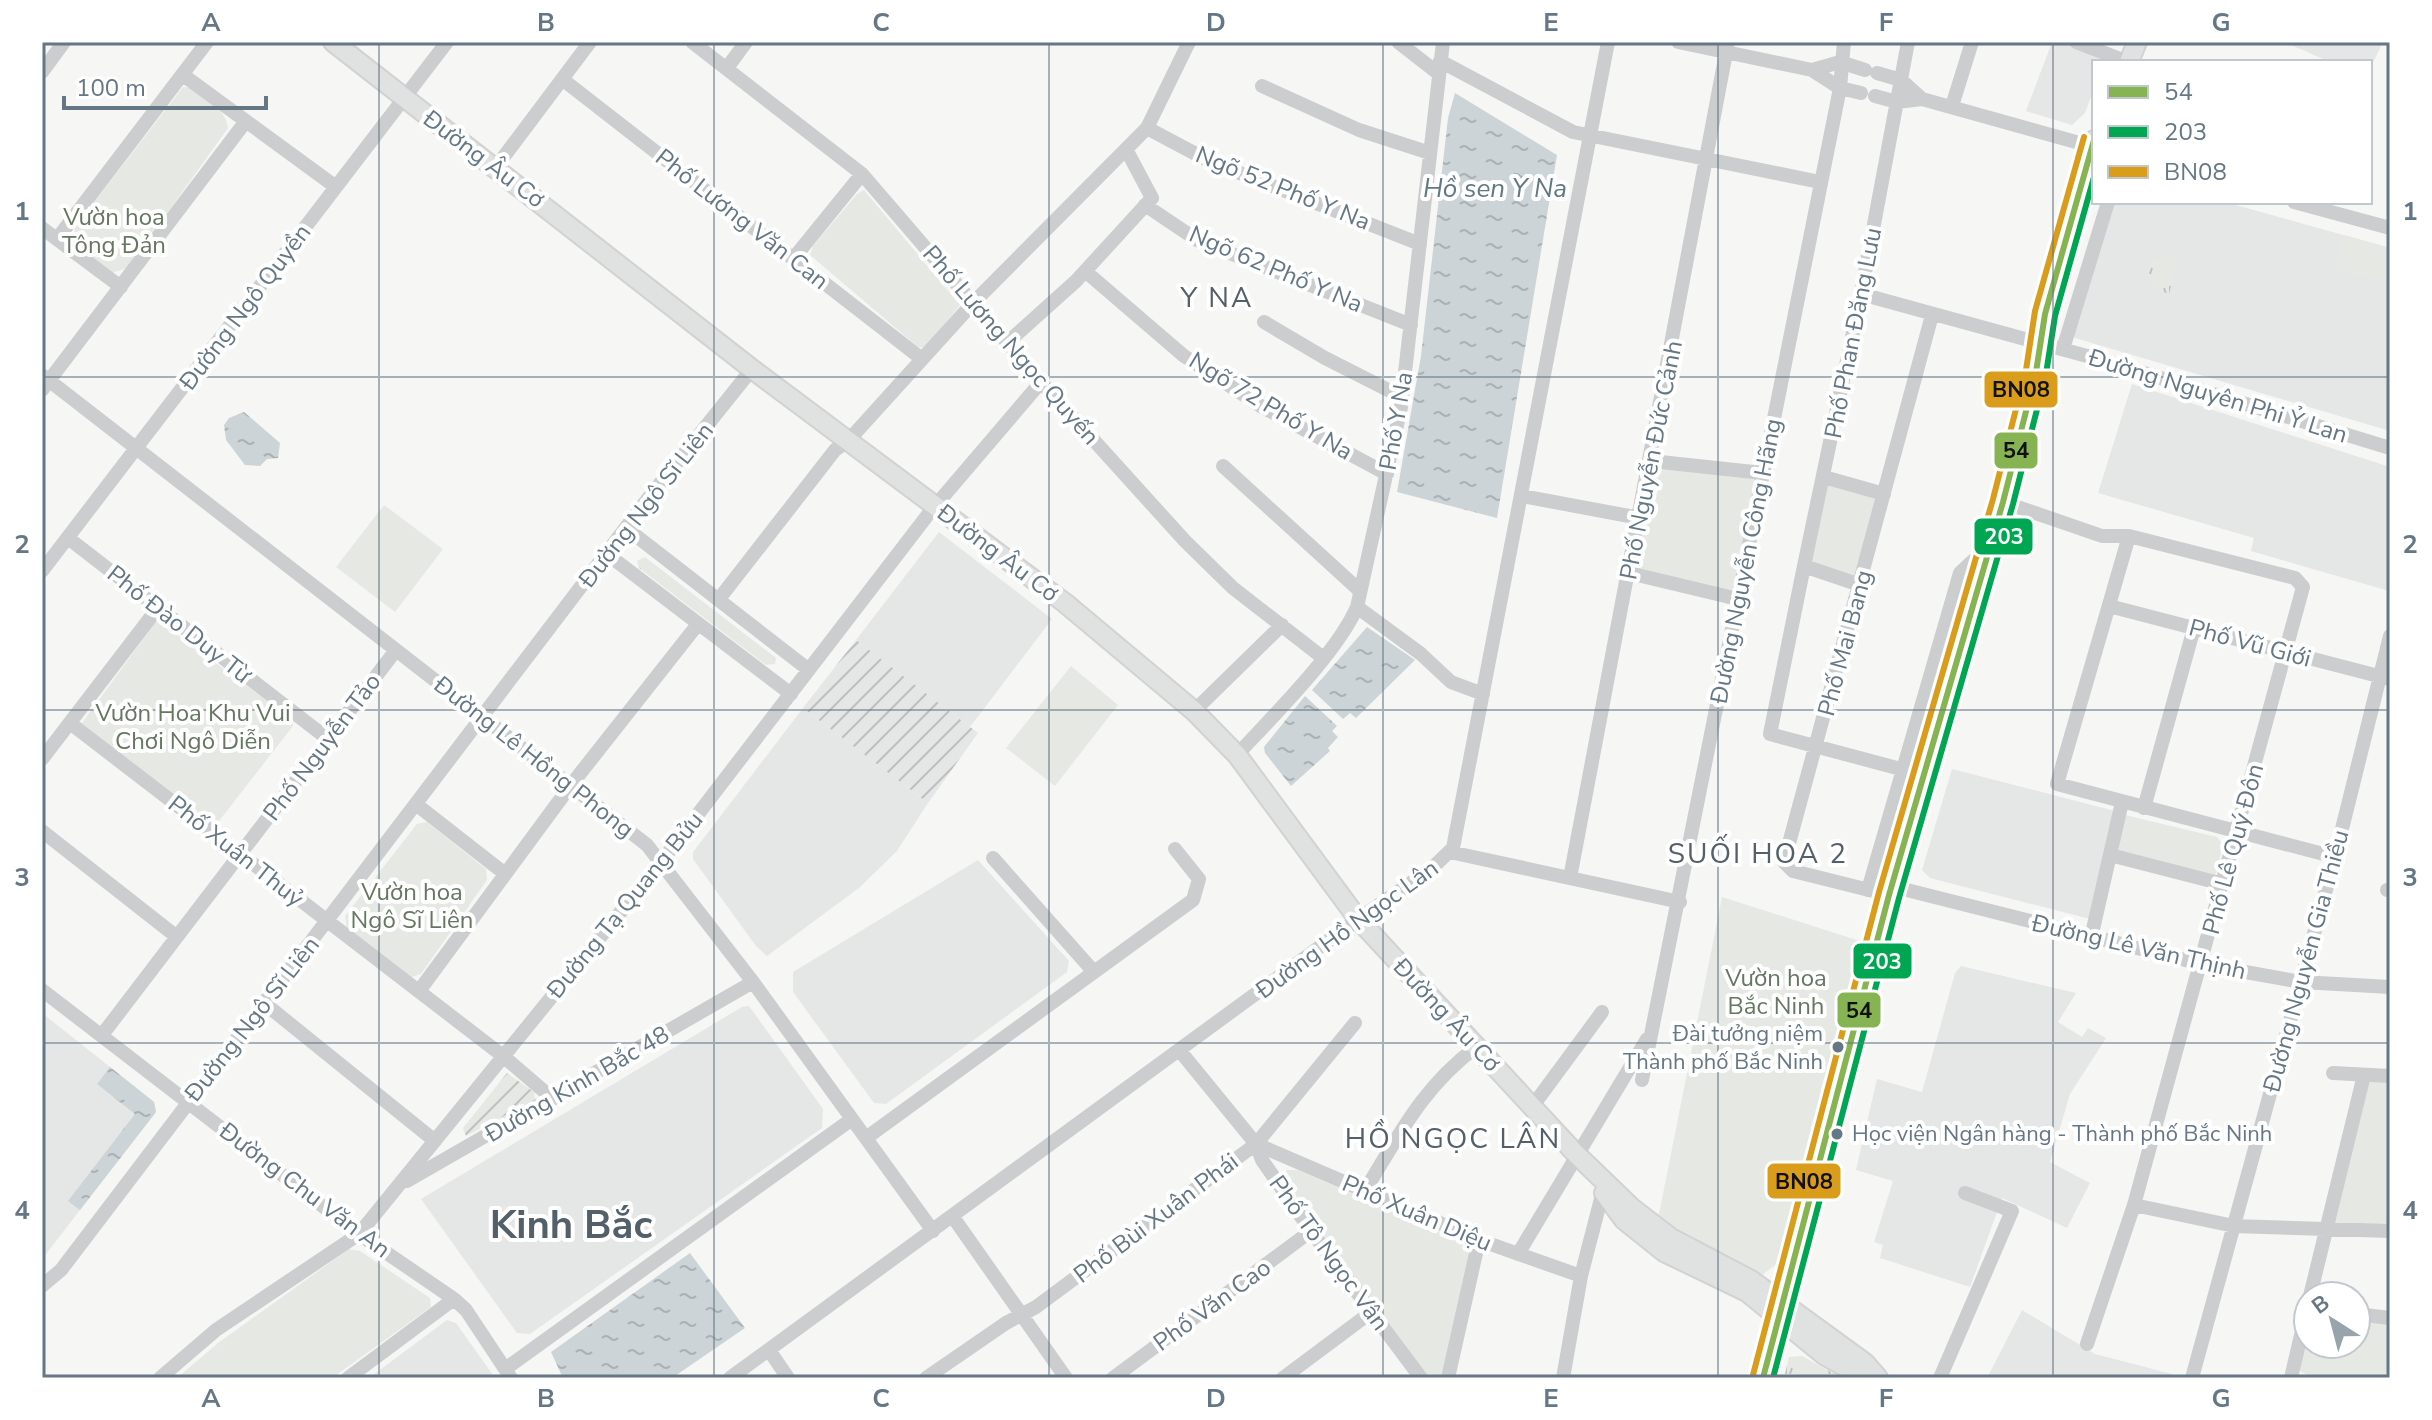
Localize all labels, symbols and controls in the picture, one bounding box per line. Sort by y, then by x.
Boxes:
text: A [201,5,221,40]
text: B [537,5,555,40]
text: C [872,5,890,40]
text: D [1206,5,1226,40]
text: E [1543,5,1559,40]
text: F [1879,5,1893,40]
text: G [2211,5,2231,40]
scale bar [64,60,266,110]
legend [2092,60,2372,204]
text: 100 m [76,72,146,104]
text: 54 [2164,76,2193,108]
street label: Đường Âu Cơ [416,102,551,215]
text: 203 [2164,116,2207,148]
street label: Ngõ 52 Phố Y Na [1191,138,1375,238]
street label: Phố Lương Văn Can [649,141,835,297]
text: BN08 [2164,156,2227,188]
water label: Hồ sen Y Na [1423,171,1567,206]
text: 1 [14,194,30,229]
text: 1 [2402,194,2418,229]
park label: Vườn hoa Tông Đản [62,201,166,261]
street label: Đường Ngô Quyền [171,217,318,397]
street label: Ngõ 62 Phố Y Na [1184,218,1368,320]
street label: Phố Phan Đăng Lưu [1817,225,1889,441]
street label: Phố Lương Ngọc Quyến [915,238,1107,452]
district label: Y NA [1179,279,1254,317]
street label: Phố Nguyễn Đức Cảnh [1612,338,1690,582]
street label: Đường Nguyên Phi Ỷ Lan [2084,341,2351,451]
street label: Ngõ 72 Phố Y Na [1183,344,1359,468]
street label: Phố Y Na [1372,369,1420,473]
line badge: BN08 [1983,370,2059,409]
text: BN08 [1992,375,2050,405]
street label: Đường Ngô Sĩ Liên [571,416,721,595]
street label: Đường Nguyễn Công Hãng [1702,416,1789,707]
line badge: 54 [1993,431,2039,470]
text: 54 [2003,436,2029,466]
street label: Đường Âu Cơ [930,496,1065,609]
line badge: 203 [1973,517,2034,556]
text: 203 [1984,522,2024,552]
text: 2 [14,527,30,562]
text: 2 [2402,527,2418,562]
street label: Phố Đào Duy Từ [100,558,259,691]
street label: Phố Mai Bang [1810,566,1880,720]
street label: Phố Vũ Giới [2185,611,2315,675]
street label: Phố Nguyễn Tảo [256,667,388,827]
street label: Đường Lê Hồng Phong [427,668,641,845]
park label: Vườn Hoa Khu Vui Chơi Ngô Diễn [94,697,291,757]
street label: Phố Lê Quý Đôn [2195,760,2271,938]
street label: Phố Xuân Thuỷ [162,788,311,914]
street label: Đường Tạ Quang Bửu [539,805,710,1006]
street label: Đường Nguyễn Gia Thiều [2255,826,2356,1097]
district label: SUỐI HOA 2 [1668,834,1848,873]
street label: Đường Hồ Ngọc Lân [1249,852,1445,1007]
text: 3 [14,860,30,895]
text: 3 [2402,860,2418,895]
park label: Vườn hoa Ngô Sĩ Liên [351,876,473,936]
street label: Đường Lê Văn Thịnh [2028,907,2249,987]
street label: Đường Ngô Sĩ Liên [177,930,327,1109]
line badge: 203 [1852,942,1913,980]
text: 203 [1862,947,1902,977]
street label: Đường Âu Cơ [1385,951,1508,1079]
park label: Vườn hoa Bắc Ninh [1724,962,1827,1022]
line badge: 54 [1836,991,1882,1029]
text: 54 [1846,996,1872,1026]
street label: Đường Kinh Bắc 48 [478,1018,675,1150]
place label: Đài tưởng niệm Thành phố Bắc Ninh [1623,1019,1823,1077]
marker: Đài tưởng niệm Thành phố Bắc Ninh [1830,1039,1846,1055]
street label: Đường Chu Văn An [212,1114,397,1265]
district label: HỒ NGỌC LÂN [1345,1119,1561,1158]
place label: Học viện Ngân hàng - Thành phố Bắc Ninh [1852,1119,2272,1149]
marker: Học viện Ngân hàng - Thành phố Bắc Ninh [1829,1126,1845,1142]
street label: Phố Bùi Xuân Phái [1067,1146,1245,1290]
line badge: BN08 [1766,1162,1842,1200]
street label: Phố Xuân Diệu [1337,1167,1497,1259]
text: BN08 [1775,1167,1833,1197]
street label: Phố Tô Ngọc Vân [1262,1169,1396,1337]
text: 4 [14,1193,30,1228]
text: 4 [2402,1193,2418,1228]
district label: Kinh Bắc [490,1198,652,1252]
street label: Phố Văn Cao [1147,1252,1277,1358]
north arrow [2292,1280,2372,1360]
text: B [2306,1288,2336,1321]
text: A [201,1381,221,1416]
text: B [537,1381,555,1416]
text: C [872,1381,890,1416]
text: D [1206,1381,1226,1416]
text: E [1543,1381,1559,1416]
text: F [1879,1381,1893,1416]
text: G [2211,1381,2231,1416]

